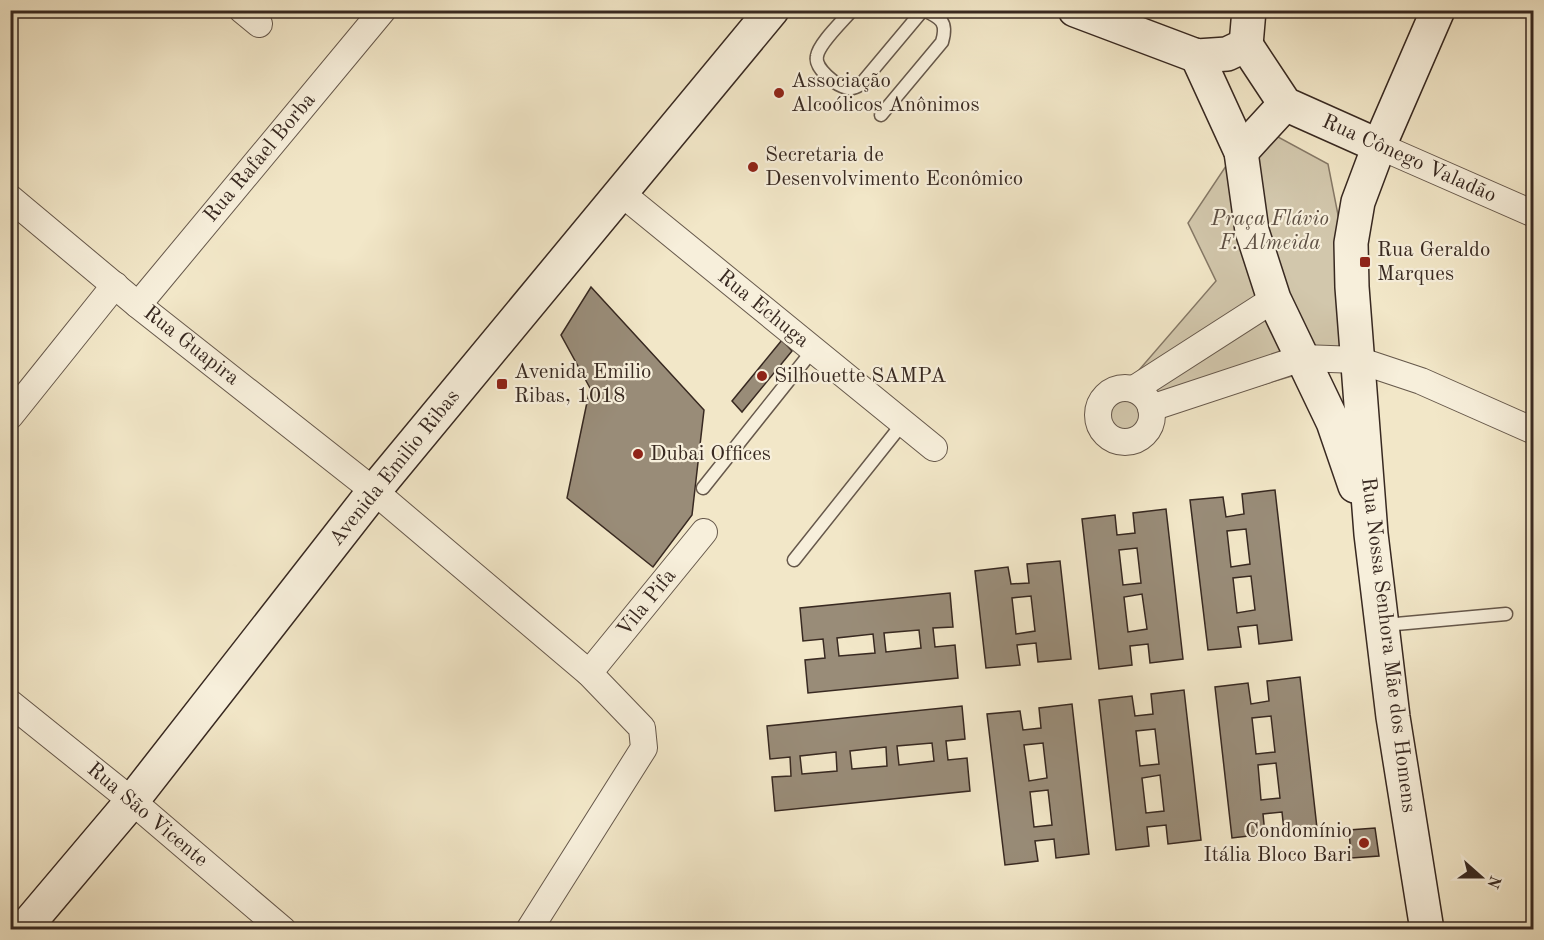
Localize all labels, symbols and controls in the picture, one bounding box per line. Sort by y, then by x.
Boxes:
place label: Associação Alcoólicos Anônimos [791,71,980,116]
marker: Associação Alcoólicos Anônimos [772,86,786,100]
street label: Rua Rafael Borba [200,90,320,226]
street label: Rua Cônego Valadão [1319,111,1499,207]
place label: Secretaria de Desenvolvimento Econômico [765,145,1023,190]
marker: Secretaria de Desenvolvimento Econômico [746,160,760,174]
park label: Praça Flávio F. Almeida [1210,209,1329,254]
place label: Rua Geraldo Marques [1377,240,1490,285]
marker: Rua Geraldo Marques [1358,255,1372,269]
street label: Rua Echuga [713,266,813,352]
street label: Rua Guapira [139,302,243,390]
place label: Avenida Emilio Ribas, 1018 [514,362,651,407]
place label: Silhouette SAMPA [774,366,946,387]
marker: Silhouette SAMPA [755,369,769,383]
marker: Avenida Emilio Ribas, 1018 [495,377,509,391]
street label: Avenida Emilio Ribas [326,386,464,550]
place label: Dubai Offices [650,444,771,465]
marker: Dubai Offices [631,447,645,461]
street label: Rua Nossa Senhora Mãe dos Homens [1357,476,1419,814]
street label: Vila Pifa [614,565,680,641]
street label: Rua São Vicente [83,759,211,871]
place label: Condomínio Itália Bloco Bari [1203,821,1352,866]
marker: Condomínio Itália Bloco Bari [1357,836,1371,850]
north arrow [1451,847,1511,907]
text: N [1483,873,1503,891]

